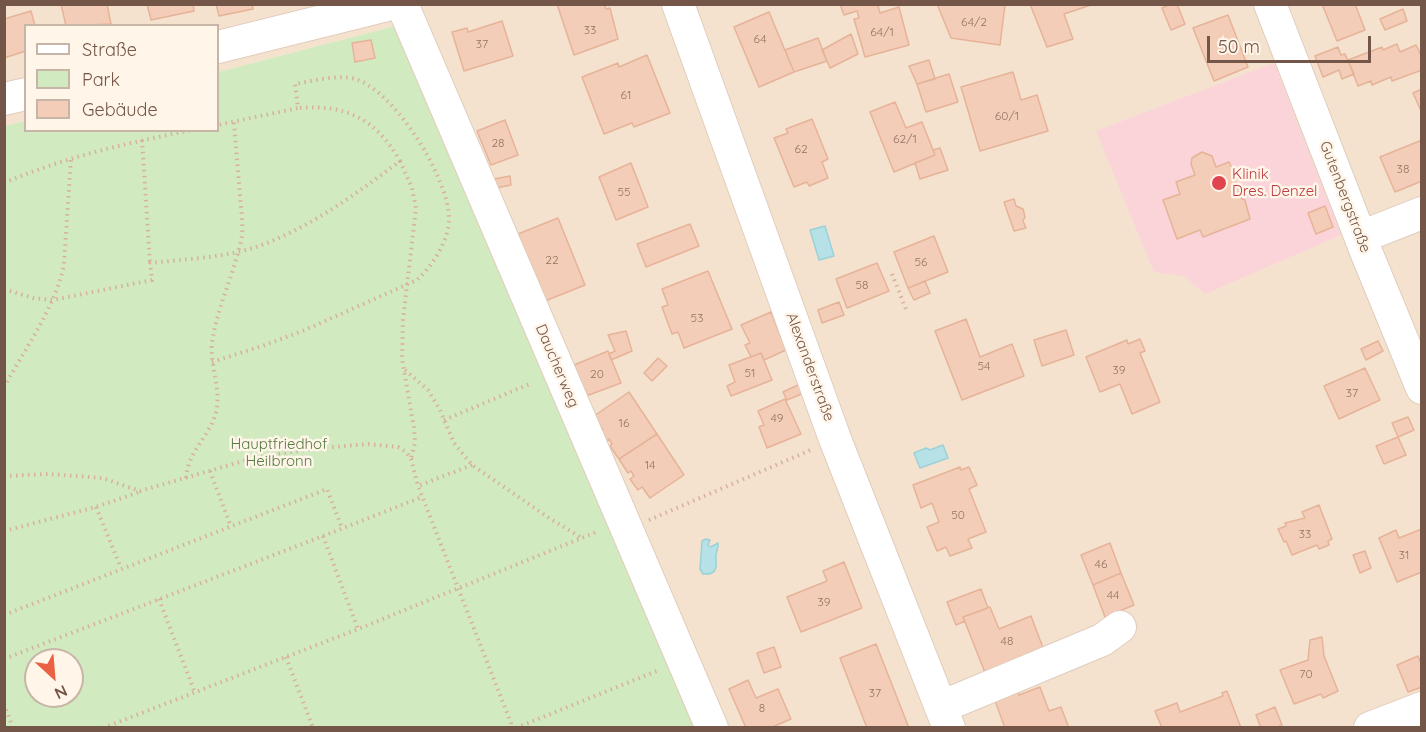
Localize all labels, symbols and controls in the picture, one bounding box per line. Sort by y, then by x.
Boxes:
house number: 64/2 [961,15,987,29]
house number: 33 [584,23,596,37]
legend [24,24,219,132]
scale bar [1210,24,1374,62]
house number: 64/1 [870,25,894,39]
house number: 64 [754,32,766,46]
text: 50 m [1218,35,1260,58]
house number: 37 [476,37,488,51]
text: Straße [82,38,137,61]
text: Park [82,68,120,91]
house number: 61 [621,88,631,102]
text: Gebäude [82,98,158,121]
house number: 60/1 [995,109,1019,123]
house number: 62/1 [893,132,917,146]
house number: 28 [491,136,505,150]
street label: Gutenbergstraße [1315,139,1375,255]
house number: 62 [794,142,808,156]
house number: 38 [1397,162,1409,176]
place label: Klinik Dres. Denzel [1232,165,1318,200]
marker: Klinik Dres. Denzel [1210,174,1228,192]
house number: 55 [617,185,631,199]
house number: 22 [545,253,559,267]
house number: 56 [915,255,927,269]
house number: 58 [855,278,869,292]
street label: Alexanderstraße [782,310,838,424]
house number: 53 [691,311,703,325]
street label: Daucherweg [531,322,583,410]
house number: 54 [978,359,990,373]
house number: 39 [1113,363,1125,377]
house number: 51 [745,366,755,380]
house number: 20 [590,367,604,381]
house number: 37 [1346,386,1358,400]
house number: 49 [771,411,783,425]
house number: 16 [619,416,629,430]
park label: Hauptfriedhof Heilbronn [230,435,328,470]
house number: 14 [645,458,655,472]
house number: 50 [951,508,965,522]
house number: 33 [1299,527,1311,541]
house number: 31 [1399,548,1409,562]
house number: 46 [1095,557,1107,571]
house number: 44 [1107,588,1119,602]
house number: 39 [818,595,830,609]
house number: 48 [1001,634,1013,648]
north arrow [24,648,84,708]
house number: 70 [1299,667,1313,681]
text: N [51,681,71,704]
house number: 37 [869,686,881,700]
house number: 8 [759,701,765,715]

